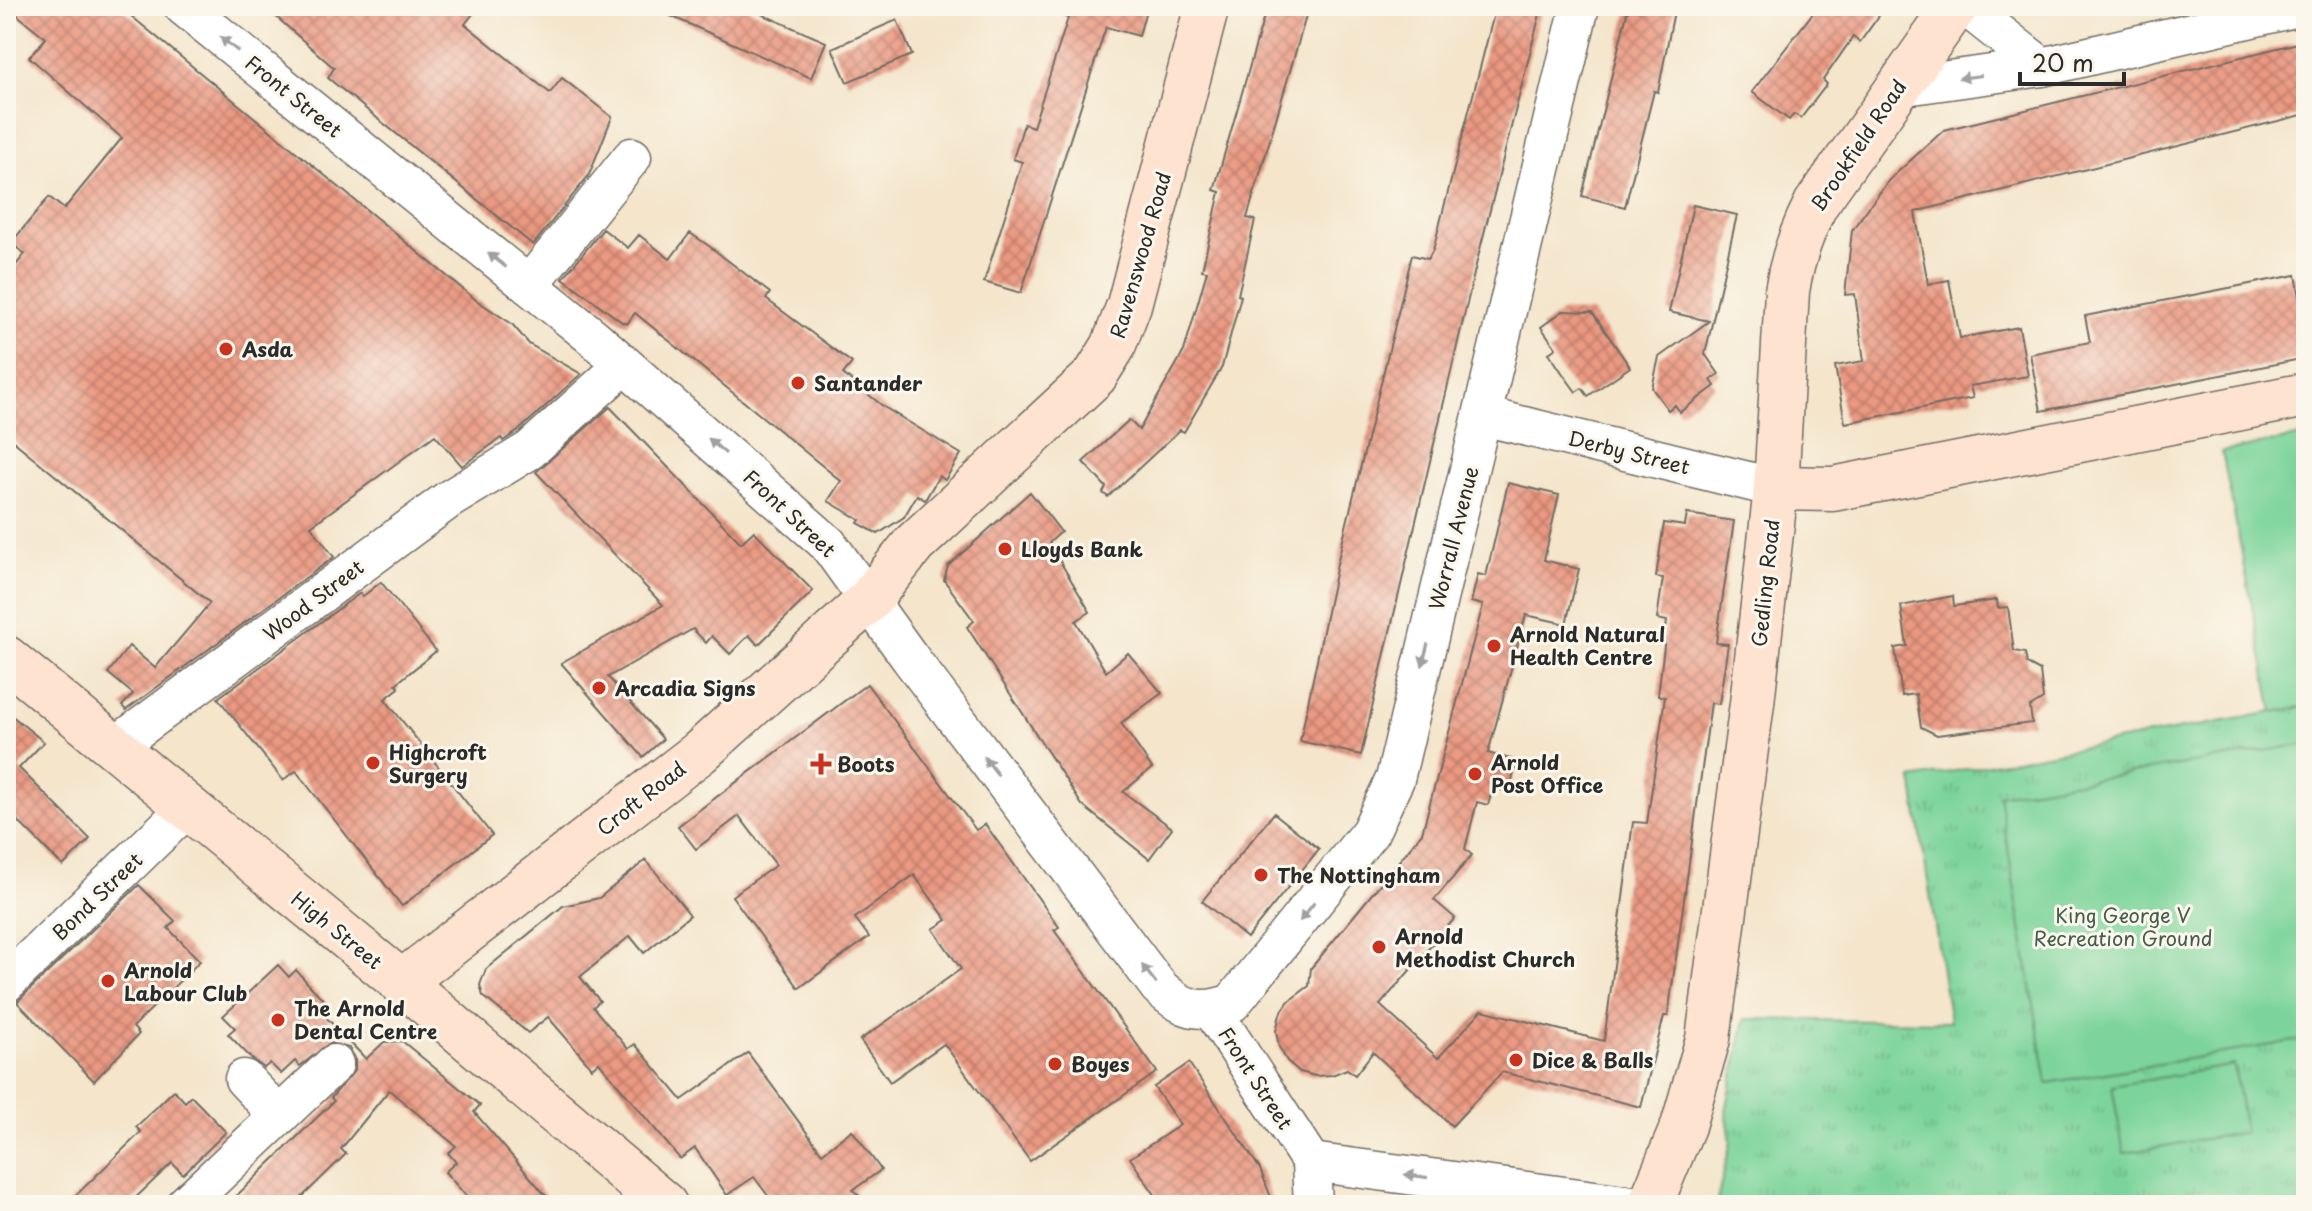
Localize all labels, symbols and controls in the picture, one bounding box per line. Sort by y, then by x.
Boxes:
one-way arrow [219,36,239,52]
scale bar [2020,36,2124,86]
text: 20 m [2032,44,2094,80]
street label: Front Street [239,48,349,144]
one-way arrow [1957,71,1982,84]
street label: Brookfield Road [1803,73,1913,217]
street label: Ravenswood Road [1102,168,1178,342]
one-way arrow [487,252,507,268]
place label: Asda [241,334,293,364]
marker: Asda [217,340,235,358]
place label: Santander [814,368,923,398]
marker: Santander [789,374,807,392]
street label: Derby Street [1565,422,1693,482]
one-way arrow [707,438,727,455]
street label: Front Street [737,462,843,564]
street label: Worrall Avenue [1421,463,1485,613]
street label: Gedling Road [1743,518,1787,648]
place label: Lloyds Bank [1021,534,1143,564]
marker: Lloyds Bank [996,540,1014,558]
street label: Wood Street [256,552,370,648]
place label: Arnold Natural Health Centre [1509,619,1665,672]
marker: Arnold Natural Health Centre [1485,637,1503,655]
one-way arrow [1418,643,1431,668]
place label: Arcadia Signs [614,673,756,703]
marker: Arcadia Signs [590,679,608,697]
place label: Highcroft Surgery [389,737,487,790]
place label: Arnold Post Office [1490,747,1604,800]
place label: Boots [837,749,895,779]
marker: Highcroft Surgery [364,754,382,772]
street label: Croft Road [590,754,692,842]
marker: Boots [812,755,830,773]
one-way arrow [984,756,1000,776]
marker: Arnold Post Office [1466,765,1484,783]
street label: Bond Street [45,845,149,947]
place label: The Nottingham [1277,860,1441,890]
marker: The Nottingham [1252,866,1270,884]
street label: High Street [285,884,389,976]
park label: King George V Recreation Ground [2033,900,2213,953]
one-way arrow [1299,902,1316,922]
place label: Arnold Methodist Church [1394,921,1575,974]
marker: Arnold Methodist Church [1370,938,1388,956]
place label: Arnold Labour Club [123,955,248,1008]
one-way arrow [1141,963,1157,984]
marker: Arnold Labour Club [99,972,117,990]
place label: The Arnold Dental Centre [294,993,437,1046]
marker: The Arnold Dental Centre [269,1011,287,1029]
street label: Front Street [1212,1021,1300,1135]
place label: Dice & Balls [1532,1045,1654,1075]
place label: Boyes [1071,1049,1130,1079]
marker: Dice & Balls [1507,1051,1525,1069]
marker: Boyes [1046,1055,1064,1073]
one-way arrow [1403,1169,1428,1182]

